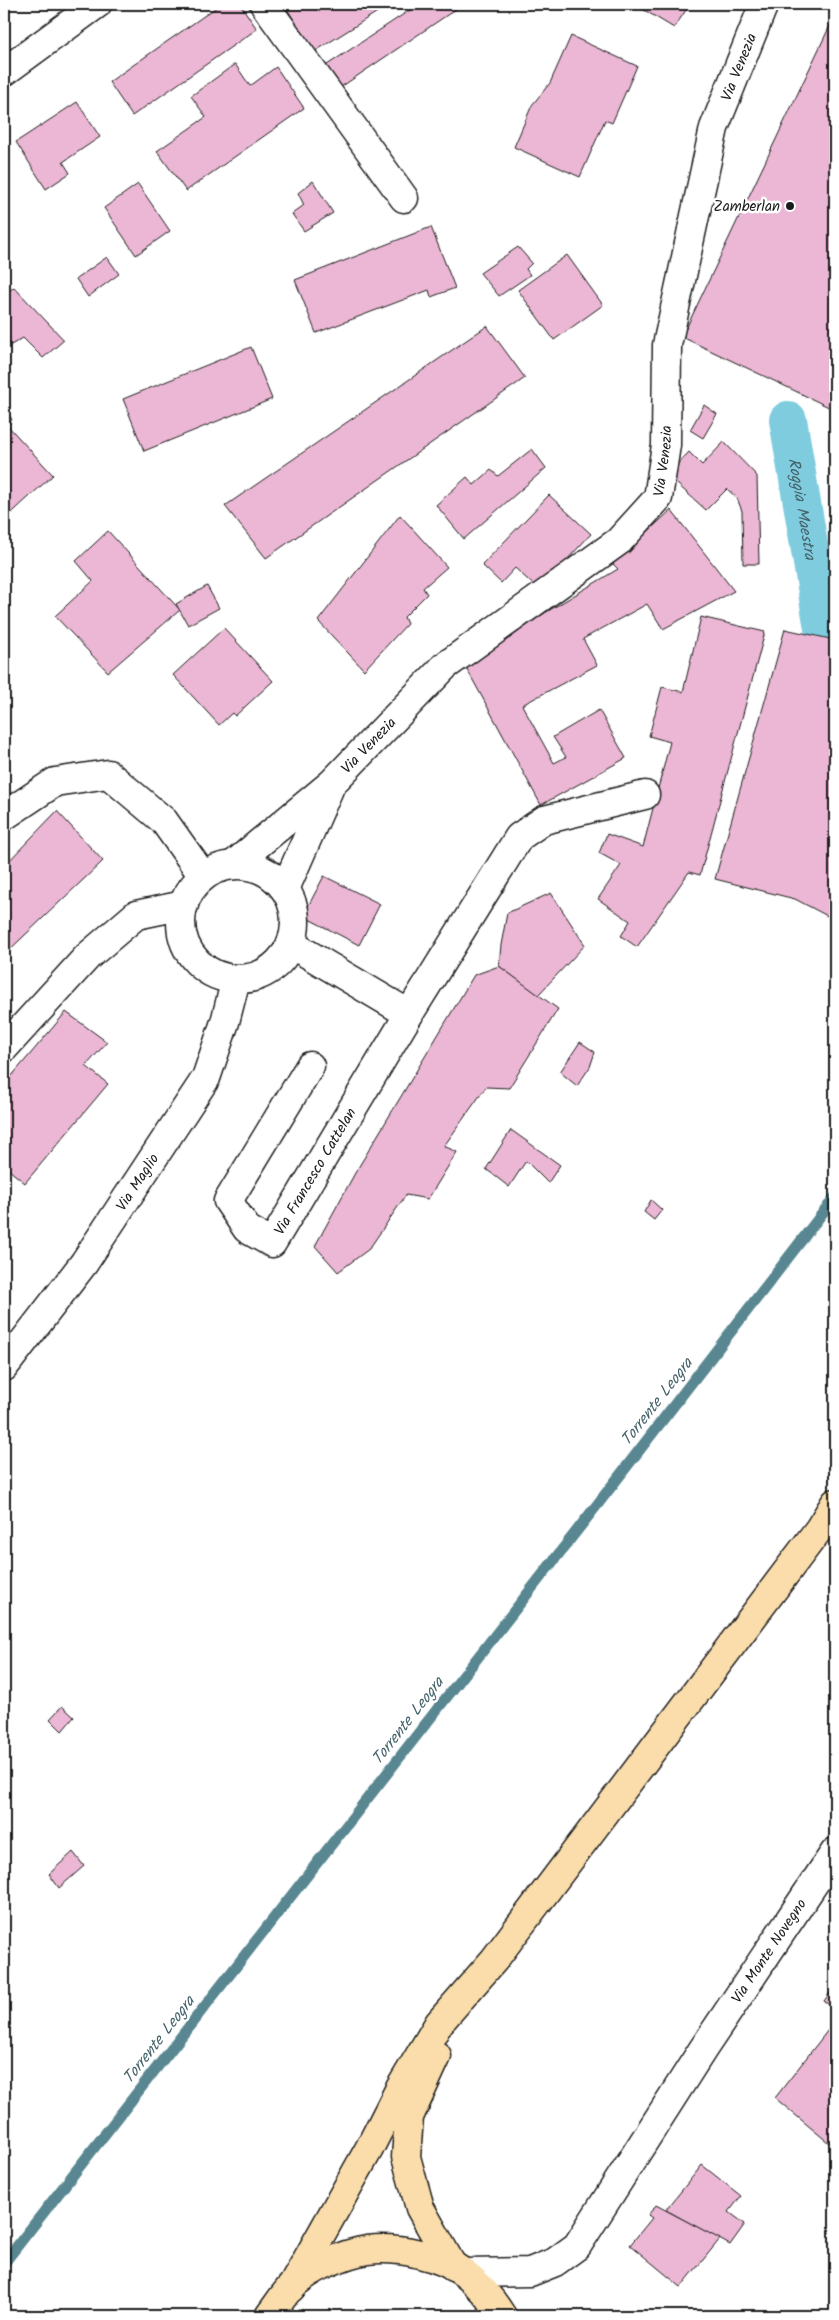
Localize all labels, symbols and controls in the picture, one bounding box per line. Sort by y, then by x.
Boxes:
street label: Via Venezia [715,30,764,105]
place label: Zamberlan [713,195,780,219]
marker: Zamberlan [784,200,796,212]
street label: Via Venezia [647,425,679,498]
water label: Roggia Maestra [781,456,823,563]
street label: Via Venezia [336,712,403,780]
street label: Via Francesco Cattelan [268,1103,363,1240]
street label: Via Maglio [110,1149,166,1216]
water label: Torrente Leogra [615,1351,700,1451]
water label: Torrente Leogra [366,1670,451,1770]
street label: Via Monte Novegno [726,1894,814,2009]
water label: Torrente Leogra [117,1989,202,2089]

